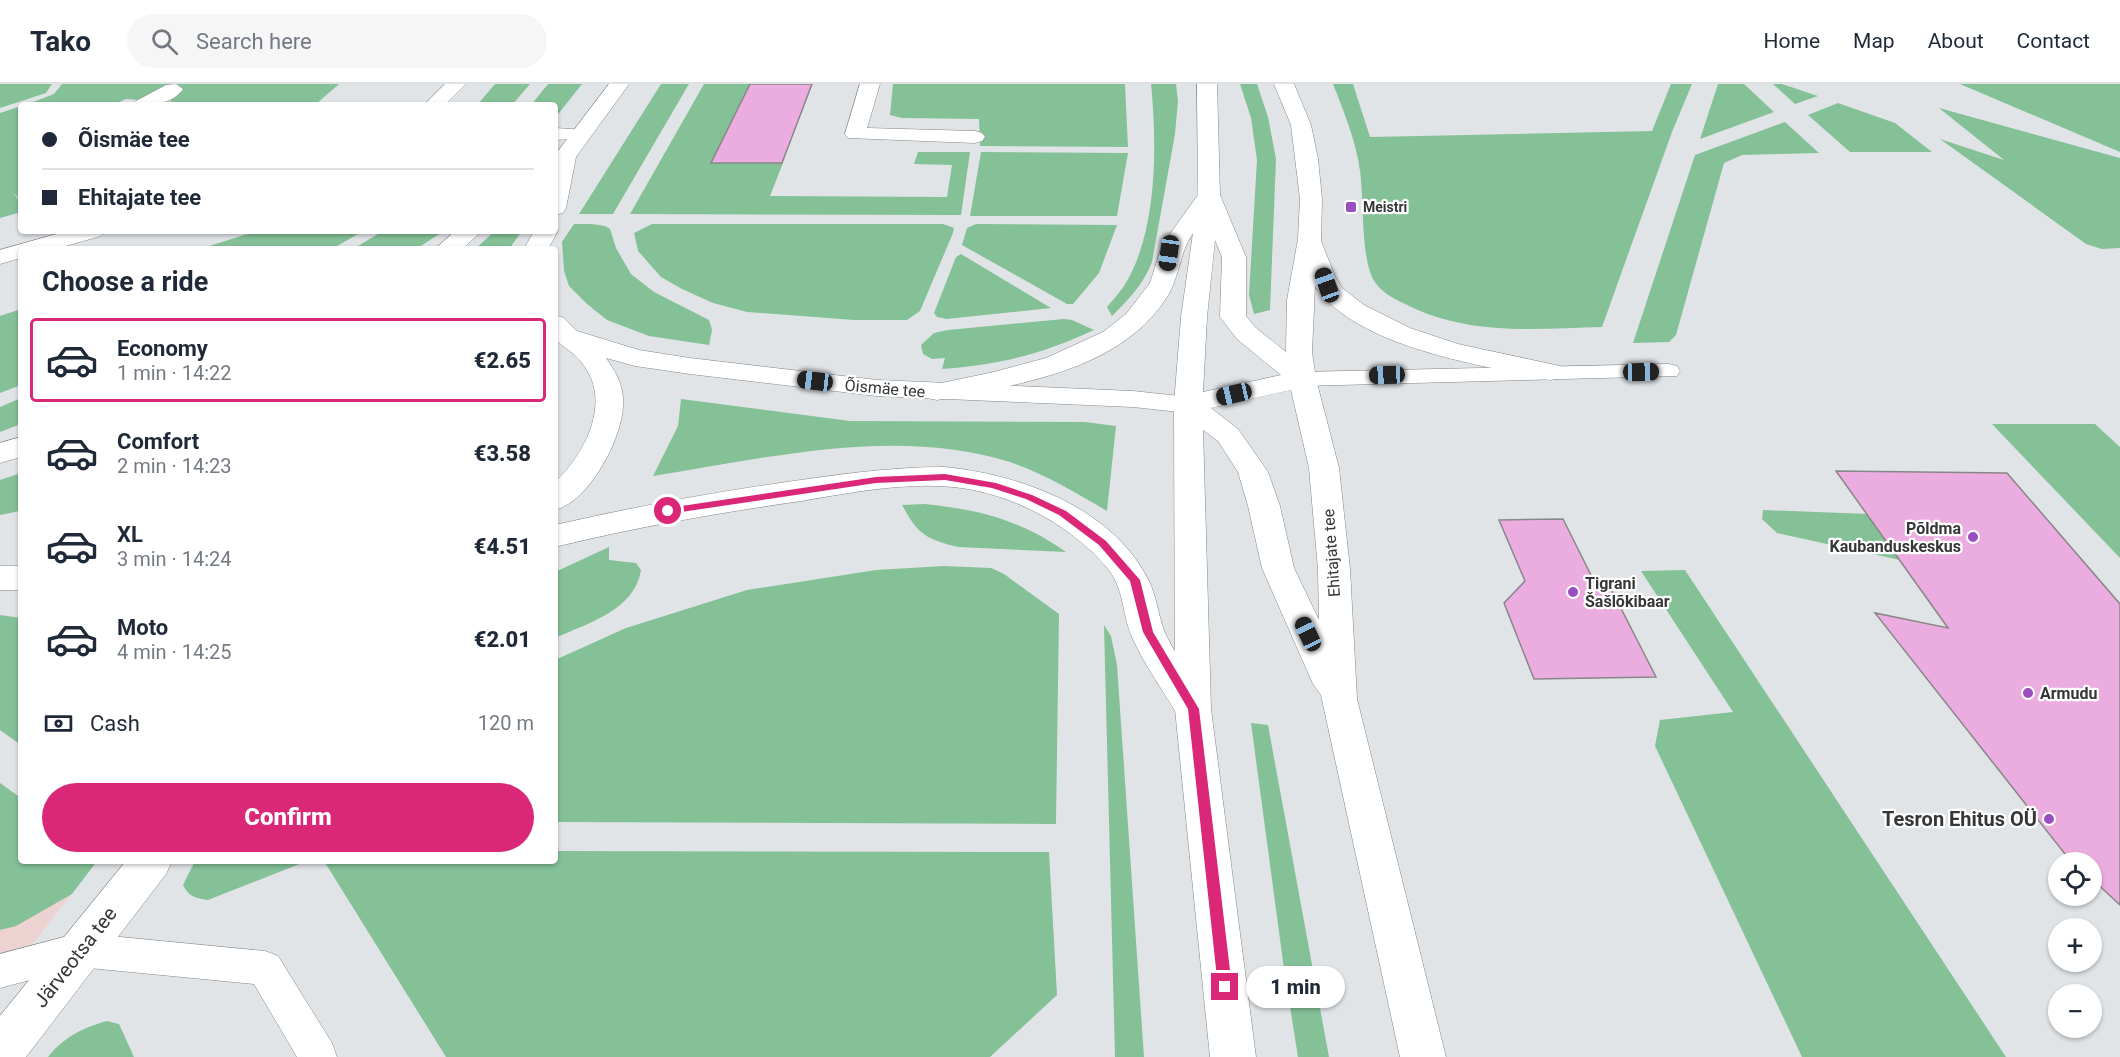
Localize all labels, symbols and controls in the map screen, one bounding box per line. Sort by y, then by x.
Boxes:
search box [127,14,547,68]
text: Tako [30,25,91,58]
icon: search [148,25,181,58]
text: Search here [196,29,312,54]
text: Home [1764,29,1820,53]
text: Map [1853,29,1895,53]
text: About [1928,29,1984,53]
text: Contact [2017,29,2090,53]
text: Õismäe tee [78,127,190,152]
text: Ehitajate tee [78,185,201,210]
place label: Meistri [1363,199,1407,215]
marker: Meistri [1344,200,1358,214]
car [1158,234,1180,272]
car [1312,265,1342,305]
text: Choose a ride [42,266,208,298]
icon: car [45,333,99,387]
text: Economy [117,336,208,361]
text: €2.65 [474,348,531,373]
text: 1 min · 14:22 [117,361,232,385]
car [1623,363,1659,381]
car [1369,365,1405,385]
car [796,370,834,392]
street label: Õismäe tee [844,375,926,401]
car [1214,381,1254,407]
icon: car [45,426,99,480]
text: Comfort [117,429,199,454]
text: €3.58 [474,441,531,466]
text: 2 min · 14:23 [117,454,232,478]
route start [654,497,681,524]
street label: Ehitajate tee [1319,508,1344,598]
icon: car [45,519,99,573]
place label: Põldma Kaubanduskeskus [1830,519,1961,556]
text: XL [117,522,143,547]
marker: Põldma Kaubanduskeskus [1966,530,1980,544]
text: €4.51 [474,534,531,559]
text: 3 min · 14:24 [117,547,232,571]
place label: Tigrani Šašlõkibaar [1585,574,1670,611]
marker: Tigrani Šašlõkibaar [1566,585,1580,599]
icon: car [45,612,99,666]
car [1292,614,1324,654]
text: Moto [117,615,168,640]
text: €2.01 [474,627,531,652]
text: 4 min · 14:25 [117,640,232,664]
place label: Armudu [2040,684,2097,703]
marker: Armudu [2021,686,2035,700]
icon: cash [42,707,75,740]
text: Cash [90,711,140,736]
text: 120 m [478,711,534,735]
button: Confirm [42,783,534,852]
place label: Tesron Ehitus OÜ [1882,807,2037,831]
marker: Tesron Ehitus OÜ [2042,812,2056,826]
map controls [2048,852,2102,1038]
button: locate [2048,852,2102,906]
street label: Järveotsa tee [28,902,122,1012]
button: + [2048,918,2102,972]
callout: 1 min [1246,966,1345,1008]
route end [1211,973,1238,1000]
text: 1 min [1270,975,1321,999]
button: − [2048,984,2102,1038]

